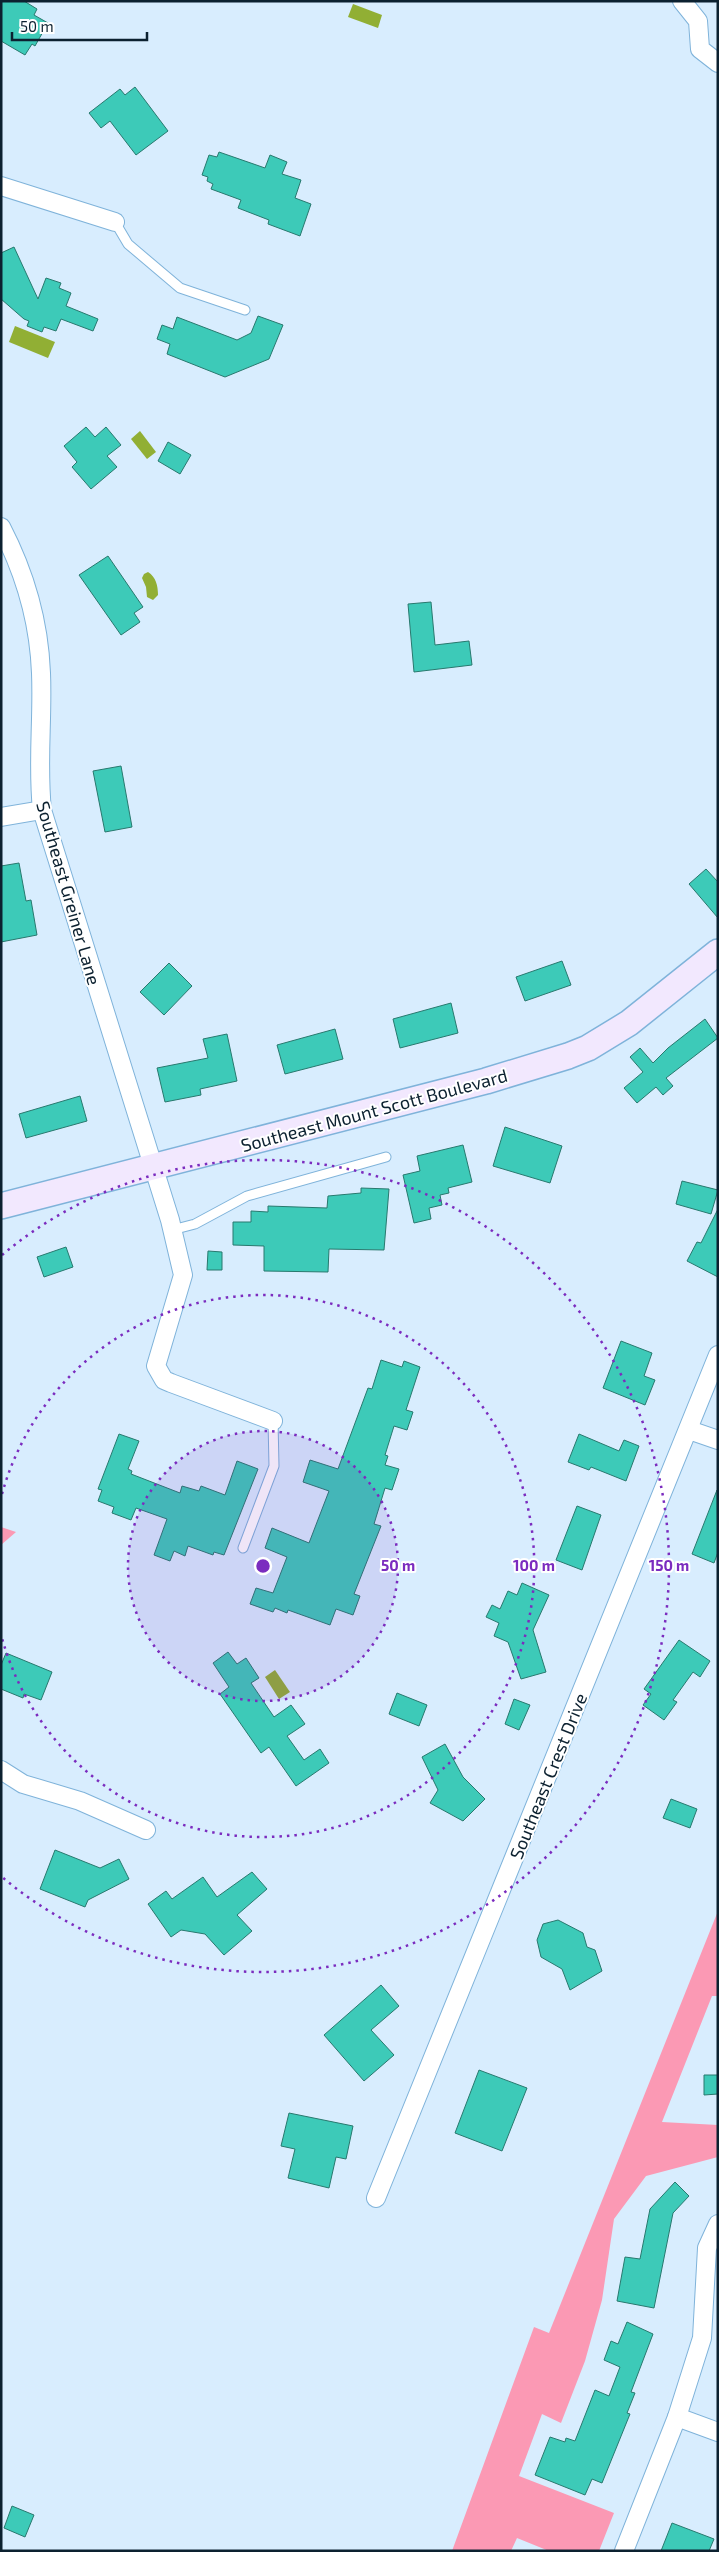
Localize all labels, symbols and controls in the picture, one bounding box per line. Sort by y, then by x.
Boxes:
scale bar [12,10,148,42]
text: 50 m [20,17,54,35]
street label: Southeast Greiner Lane [32,799,106,987]
street label: Southeast Mount Scott Boulevard [238,1064,510,1156]
text: 50 m [381,1556,415,1574]
text: 100 m [513,1556,555,1574]
text: 150 m [649,1556,689,1574]
centre of rings [254,1557,272,1575]
street label: Southeast Crest Drive [505,1690,591,1862]

